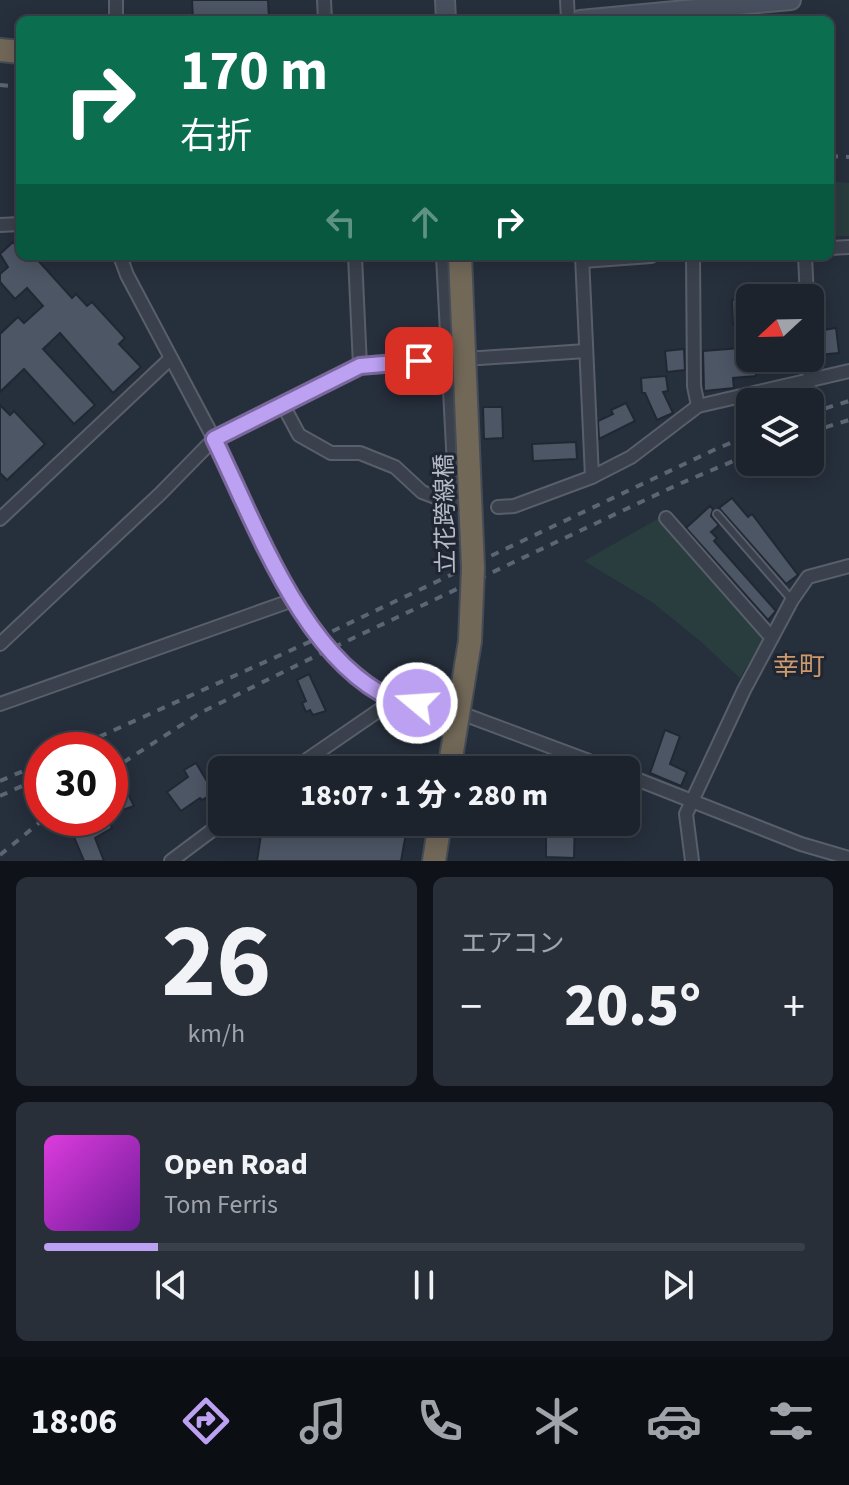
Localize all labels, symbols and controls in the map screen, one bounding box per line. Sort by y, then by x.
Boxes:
text: 170 m [180,32,328,111]
icon: right [48,48,152,152]
text: 右折 [180,111,252,162]
icon: left [319,200,363,244]
icon: ahead [403,200,447,244]
icon: right [487,200,531,244]
north arrow [736,284,824,372]
map controls [736,284,824,476]
pin [385,327,453,395]
icon: arrive [397,339,441,383]
button: layers [736,388,824,476]
street label: 立花跨線橋 [427,454,464,574]
district label: 幸町 [773,648,825,685]
position arrow [375,661,459,745]
speed limit sign: 30 [24,732,128,836]
text: 18:07 · 1 分 · 280 m [300,774,548,817]
text: 26 [161,889,271,1037]
text: エアコン [461,925,565,962]
text: 20.5° [564,964,701,1049]
text: − [461,976,482,1039]
text: + [783,976,805,1039]
text: km/h [187,1015,245,1052]
text: Open Road [164,1143,308,1186]
text: Tom Ferris [164,1186,278,1223]
icon: previous [149,1263,193,1307]
icon: pause [402,1263,446,1307]
icon: next [656,1263,700,1307]
icon: directions [178,1393,234,1449]
icon: music [295,1393,351,1449]
icon: phone [412,1393,468,1449]
icon: climate [529,1393,585,1449]
icon: car [646,1393,702,1449]
icon: filters [763,1393,819,1449]
text: 18:06 [30,1396,117,1447]

